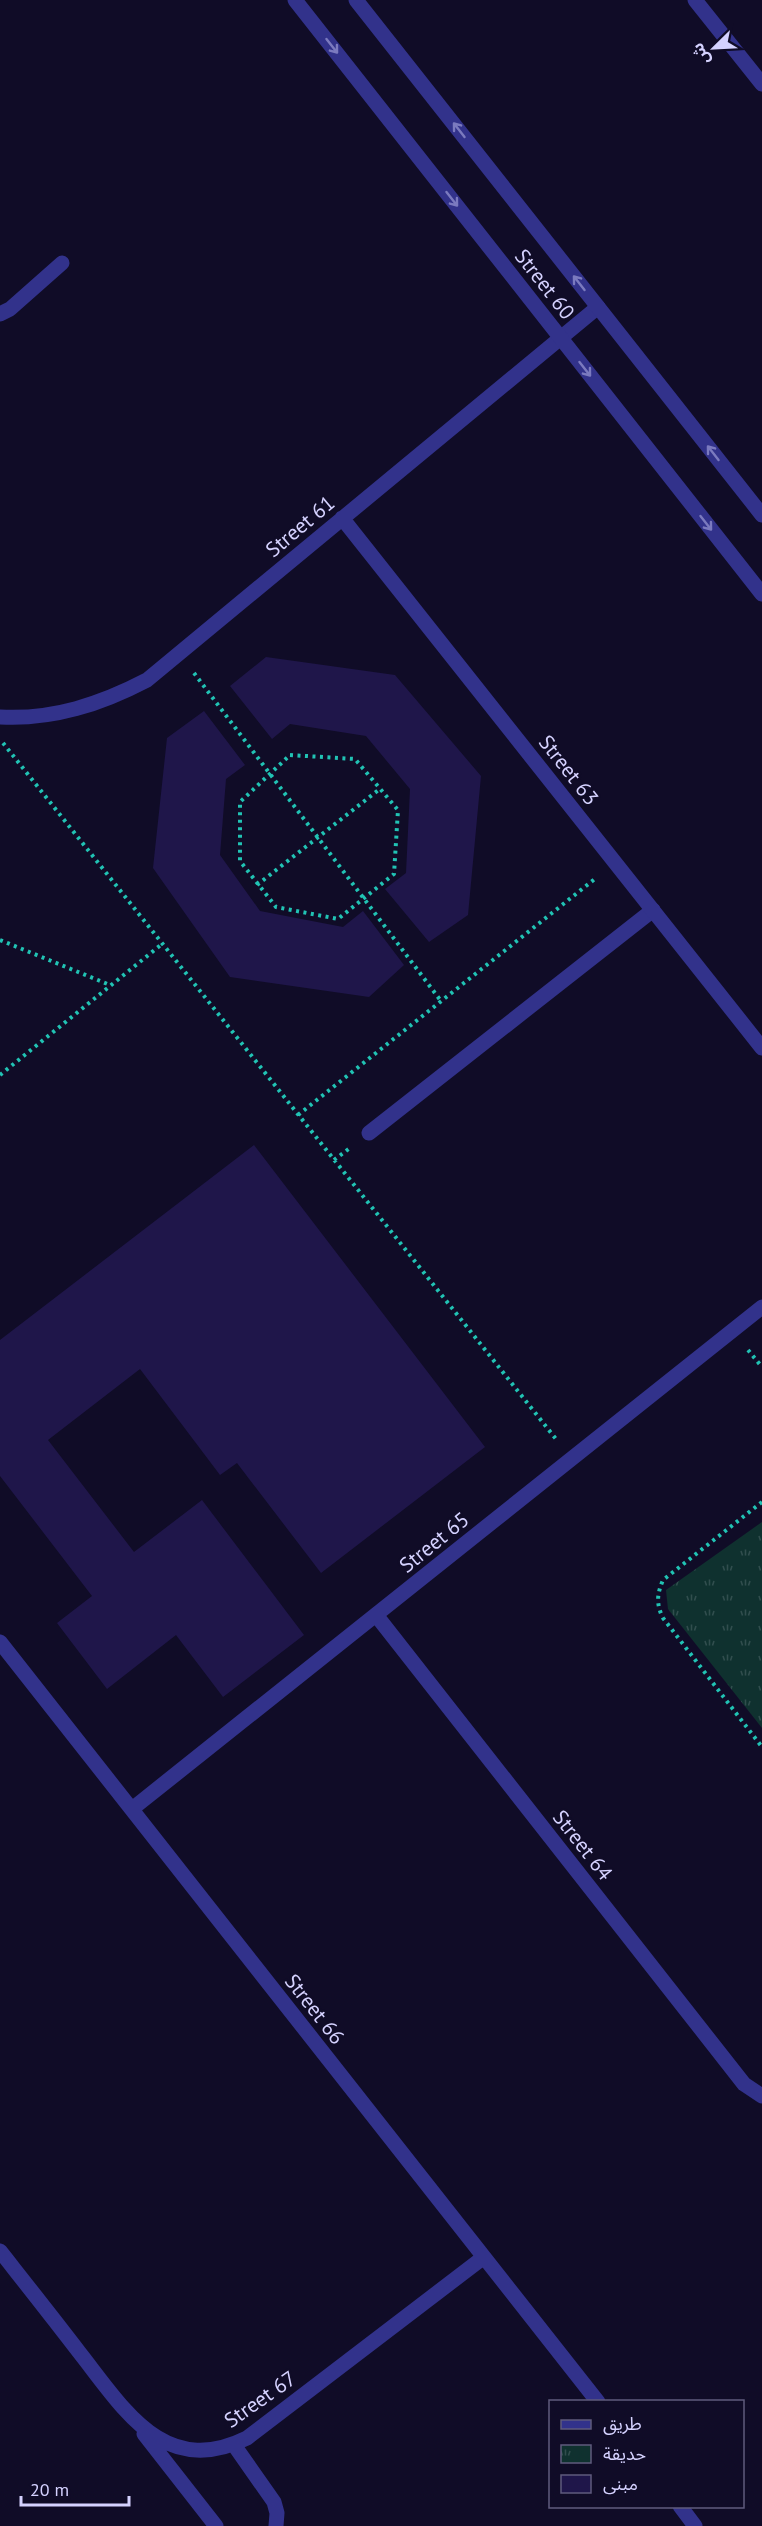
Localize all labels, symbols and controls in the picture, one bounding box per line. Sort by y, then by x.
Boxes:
north arrow [684,18,744,78]
one-way arrow [325,38,338,54]
text: ش [687,40,714,68]
one-way arrow [452,122,465,138]
one-way arrow [446,191,458,207]
street label: Street 60 [509,243,581,325]
one-way arrow [573,275,586,291]
one-way arrow [579,361,592,377]
one-way arrow [706,445,719,461]
street label: Street 61 [260,489,340,563]
one-way arrow [699,514,712,530]
street label: Street 63 [533,729,605,811]
street label: Street 65 [394,1506,474,1578]
street label: Street 64 [547,1804,619,1886]
street label: Street 66 [279,1968,351,2050]
street label: Street 67 [219,2364,301,2434]
legend [549,2400,744,2508]
text: طريق [603,2412,642,2435]
text: حديقة [603,2442,646,2465]
scale bar [21,2469,129,2507]
text: مبنى [603,2472,638,2495]
text: 20 m [30,2478,69,2501]

